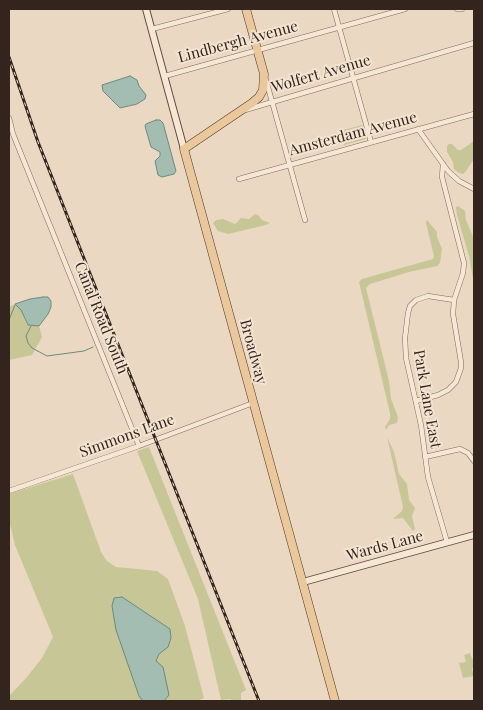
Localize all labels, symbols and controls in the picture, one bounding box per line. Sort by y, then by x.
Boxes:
street label: Lindbergh Avenue [176,17,300,67]
street label: Wolfert Avenue [269,51,373,97]
street label: Amsterdam Avenue [287,108,419,160]
street label: Canal Road South [70,259,132,377]
street label: Broadway [236,318,270,386]
street label: Park Lane East [409,348,445,450]
street label: Simmons Lane [77,411,177,461]
street label: Wards Lane [345,527,425,565]

